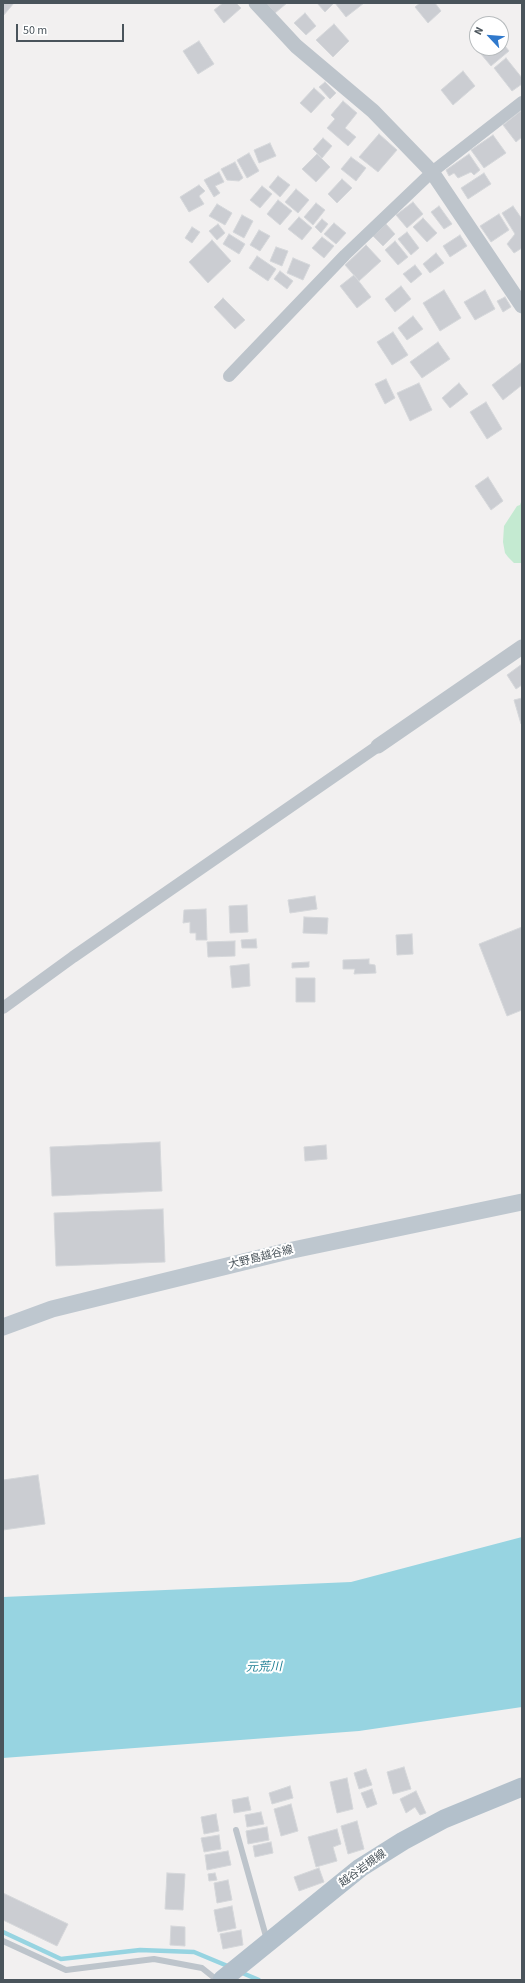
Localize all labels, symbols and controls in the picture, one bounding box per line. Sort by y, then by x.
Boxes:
scale bar [18,16,126,42]
north arrow [469,16,509,56]
text: 50 m [23,22,47,39]
text: N [470,24,487,38]
street label: 大野島越谷線 [227,1244,295,1272]
water label: 元荒川 [246,1660,282,1676]
street label: 越谷岩槻線 [337,1847,389,1891]

